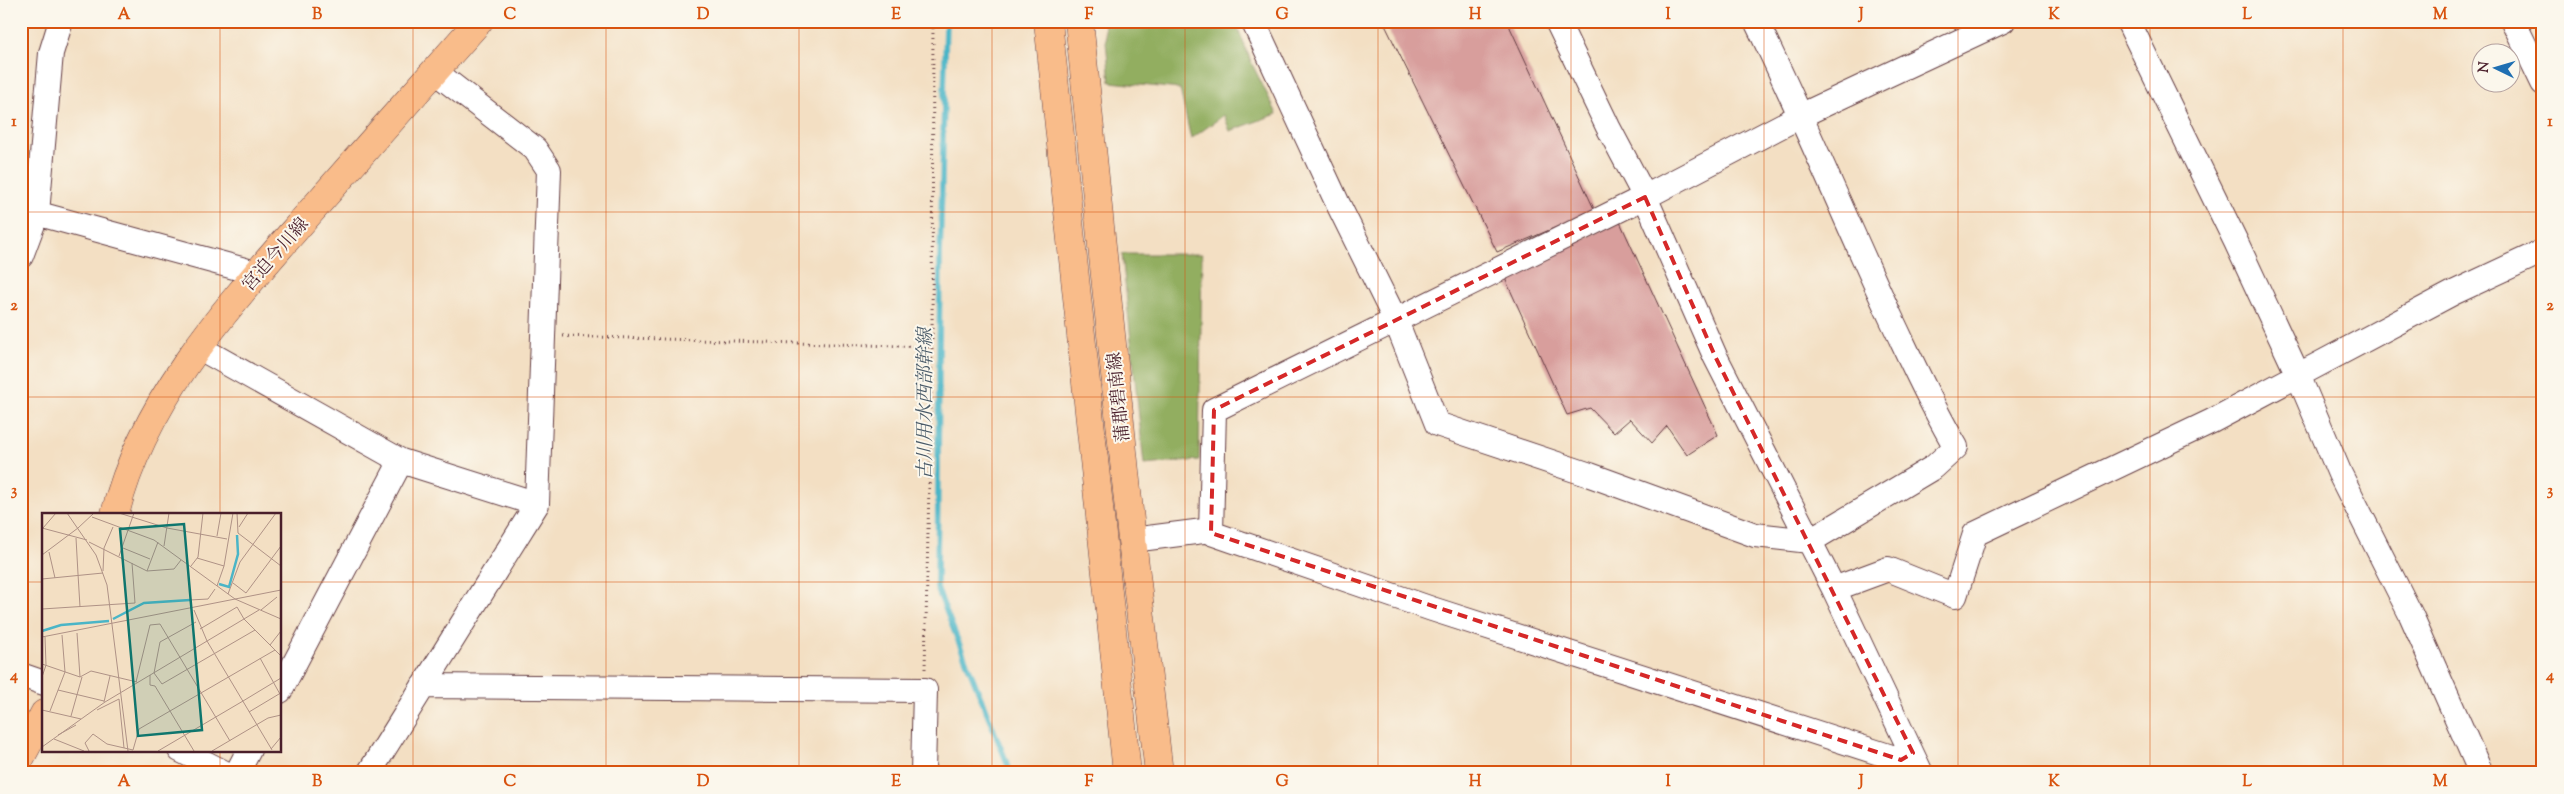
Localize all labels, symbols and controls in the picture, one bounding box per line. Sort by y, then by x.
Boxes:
text: A [118,4,131,27]
text: B [312,4,322,27]
text: C [504,4,517,27]
text: D [697,4,710,27]
text: E [891,4,901,27]
text: F [1085,4,1094,27]
text: G [1275,4,1289,27]
text: H [1469,4,1482,27]
text: I [1665,4,1671,27]
text: J [1857,4,1864,27]
text: K [2048,4,2060,27]
text: L [2242,4,2252,27]
text: M [2433,4,2448,27]
north arrow [2472,42,2522,92]
text: N [2475,61,2495,73]
text: 1 [11,111,17,134]
text: 1 [2547,111,2553,134]
street label: 宮迫今川線 [237,213,316,298]
text: 2 [10,295,18,318]
text: 2 [2546,295,2554,318]
water label: 古川用水西部幹線 [913,326,940,480]
street label: 蒲郡碧南線 [1102,351,1138,443]
text: 3 [11,480,18,503]
text: 3 [2547,480,2554,503]
inset map [42,513,281,752]
text: 4 [9,665,18,688]
text: 4 [2545,665,2554,688]
text: A [118,771,131,794]
text: B [312,771,322,794]
text: C [504,771,517,794]
text: D [697,771,710,794]
text: E [891,771,901,794]
text: F [1085,771,1094,794]
text: G [1275,771,1289,794]
text: H [1469,771,1482,794]
text: I [1665,771,1671,794]
text: J [1857,771,1864,794]
text: K [2048,771,2060,794]
text: L [2242,771,2252,794]
text: M [2433,771,2448,794]

